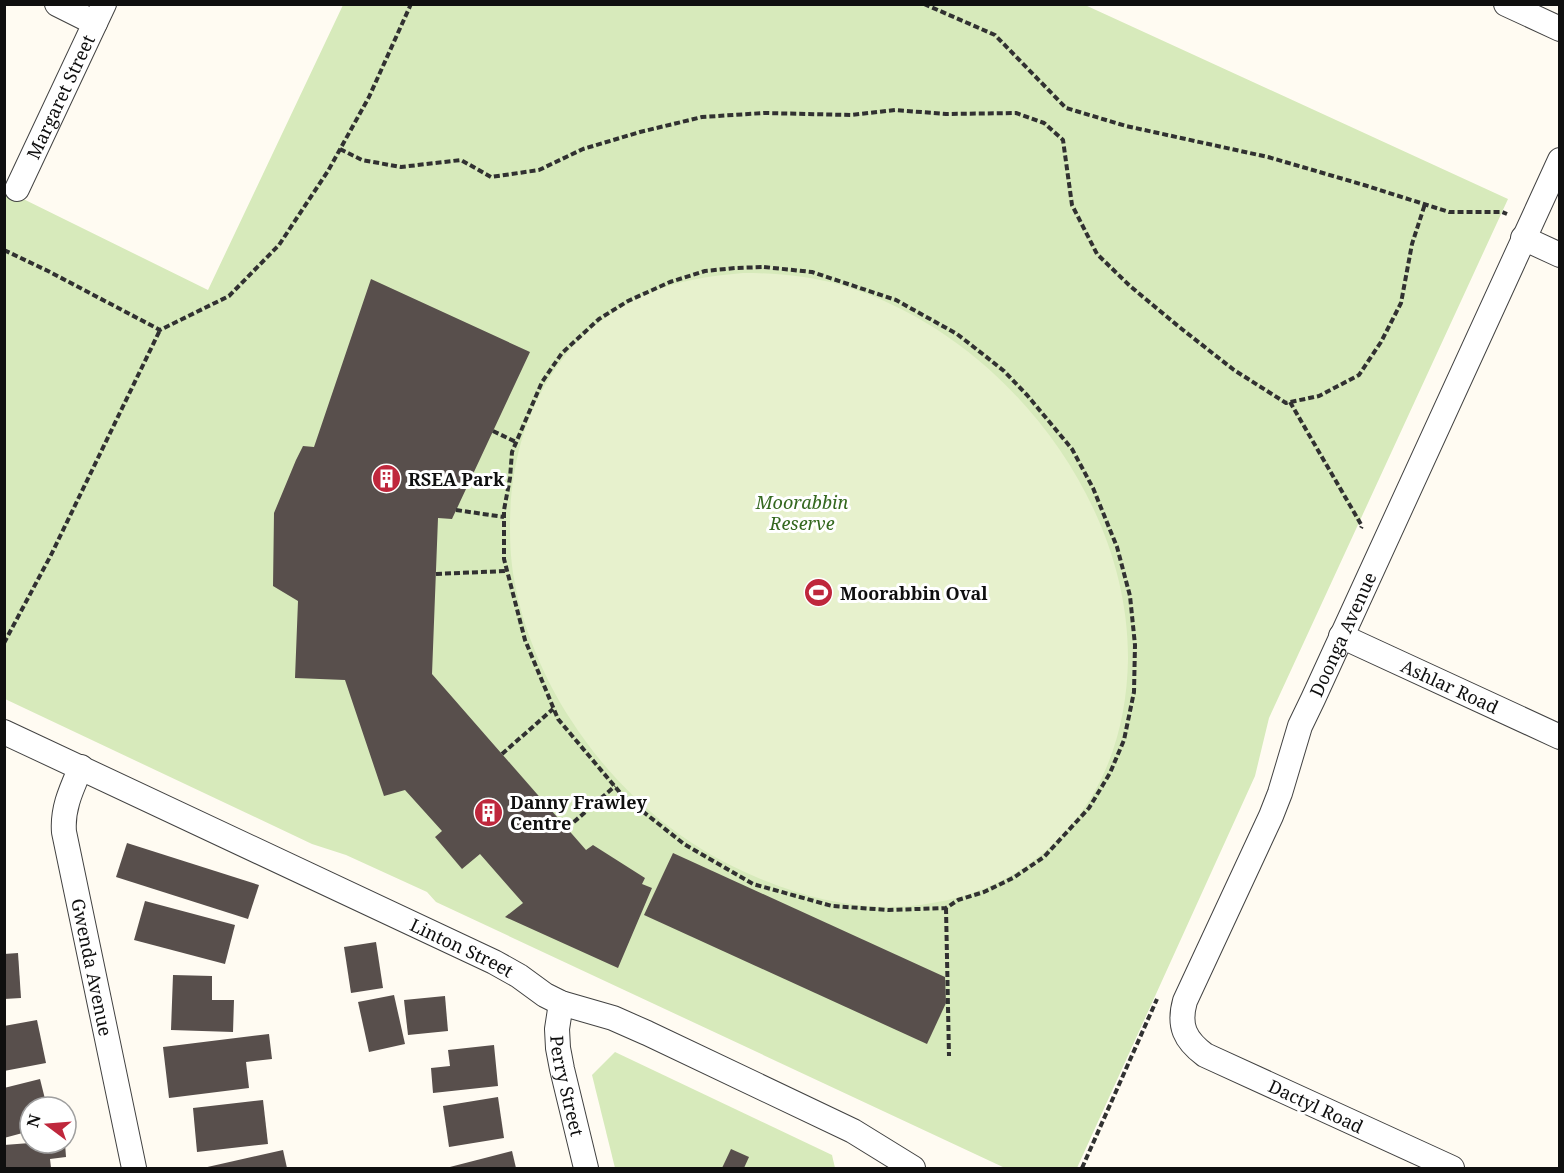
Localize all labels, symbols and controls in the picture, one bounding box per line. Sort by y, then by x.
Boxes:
street label: Margaret Street [21,31,100,163]
building icon: RSEA Park [371,463,403,495]
place label: RSEA Park [408,467,505,491]
park label: Moorabbin Reserve [755,490,848,535]
street label: Doonga Avenue [1304,568,1382,700]
sports icon: Moorabbin Oval [803,577,835,609]
place label: Moorabbin Oval [840,581,988,605]
street label: Ashlar Road [1397,653,1502,719]
place label: Danny Frawley Centre [510,790,647,835]
building icon: Danny Frawley Centre [473,796,505,828]
street label: Gwenda Avenue [66,896,118,1038]
street label: Linton Street [406,912,518,983]
street label: Perry Street [545,1035,590,1138]
street label: Dactyl Road [1265,1074,1367,1138]
north arrow [18,1095,78,1155]
text: N [21,1111,46,1130]

